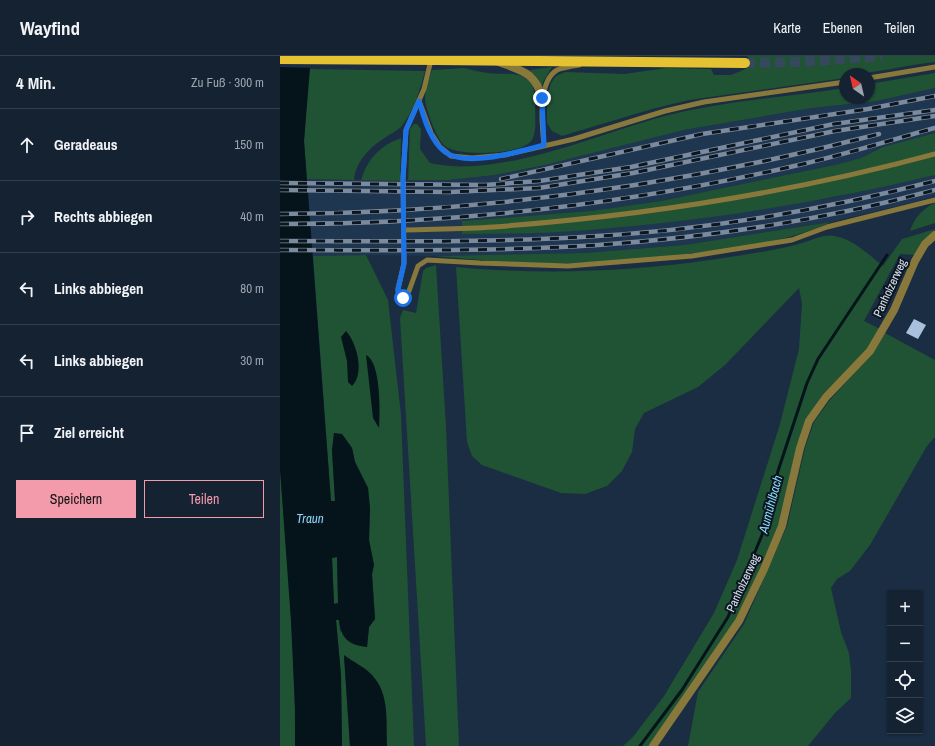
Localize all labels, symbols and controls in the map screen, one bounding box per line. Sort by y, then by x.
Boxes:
text: Wayfind [20,15,80,41]
text: Karte [773,19,801,37]
text: Ebenen [823,19,862,37]
text: Teilen [884,19,915,37]
north arrow [839,68,875,104]
text: 4 Min. [16,71,56,94]
text: Zu Fuß · 300 m [191,74,264,91]
route end [533,89,551,107]
icon: ahead [16,134,38,156]
text: Geradeaus [54,134,118,155]
text: 150 m [234,136,264,153]
icon: right [16,206,38,228]
text: Rechts abbiegen [54,206,152,227]
text: 40 m [240,208,264,225]
street label: Panholzerweg [870,256,911,320]
icon: left [16,278,38,300]
text: Links abbiegen [54,278,144,299]
text: 80 m [240,280,264,297]
route start [394,289,412,307]
icon: left [16,350,38,372]
text: Links abbiegen [54,350,144,371]
text: 30 m [240,352,264,369]
icon: arrive [16,422,38,444]
text: Ziel erreicht [54,422,124,443]
water label: Aumühlbach [754,473,786,536]
button: Speichern [16,480,136,518]
button: Teilen [144,480,264,518]
water label: Traun [296,510,324,527]
street label: Panholzerweg [723,551,764,615]
map controls [887,590,923,734]
button: + [887,590,923,626]
button: − [887,626,923,662]
button: locate [887,662,923,698]
button: layers [887,698,923,734]

